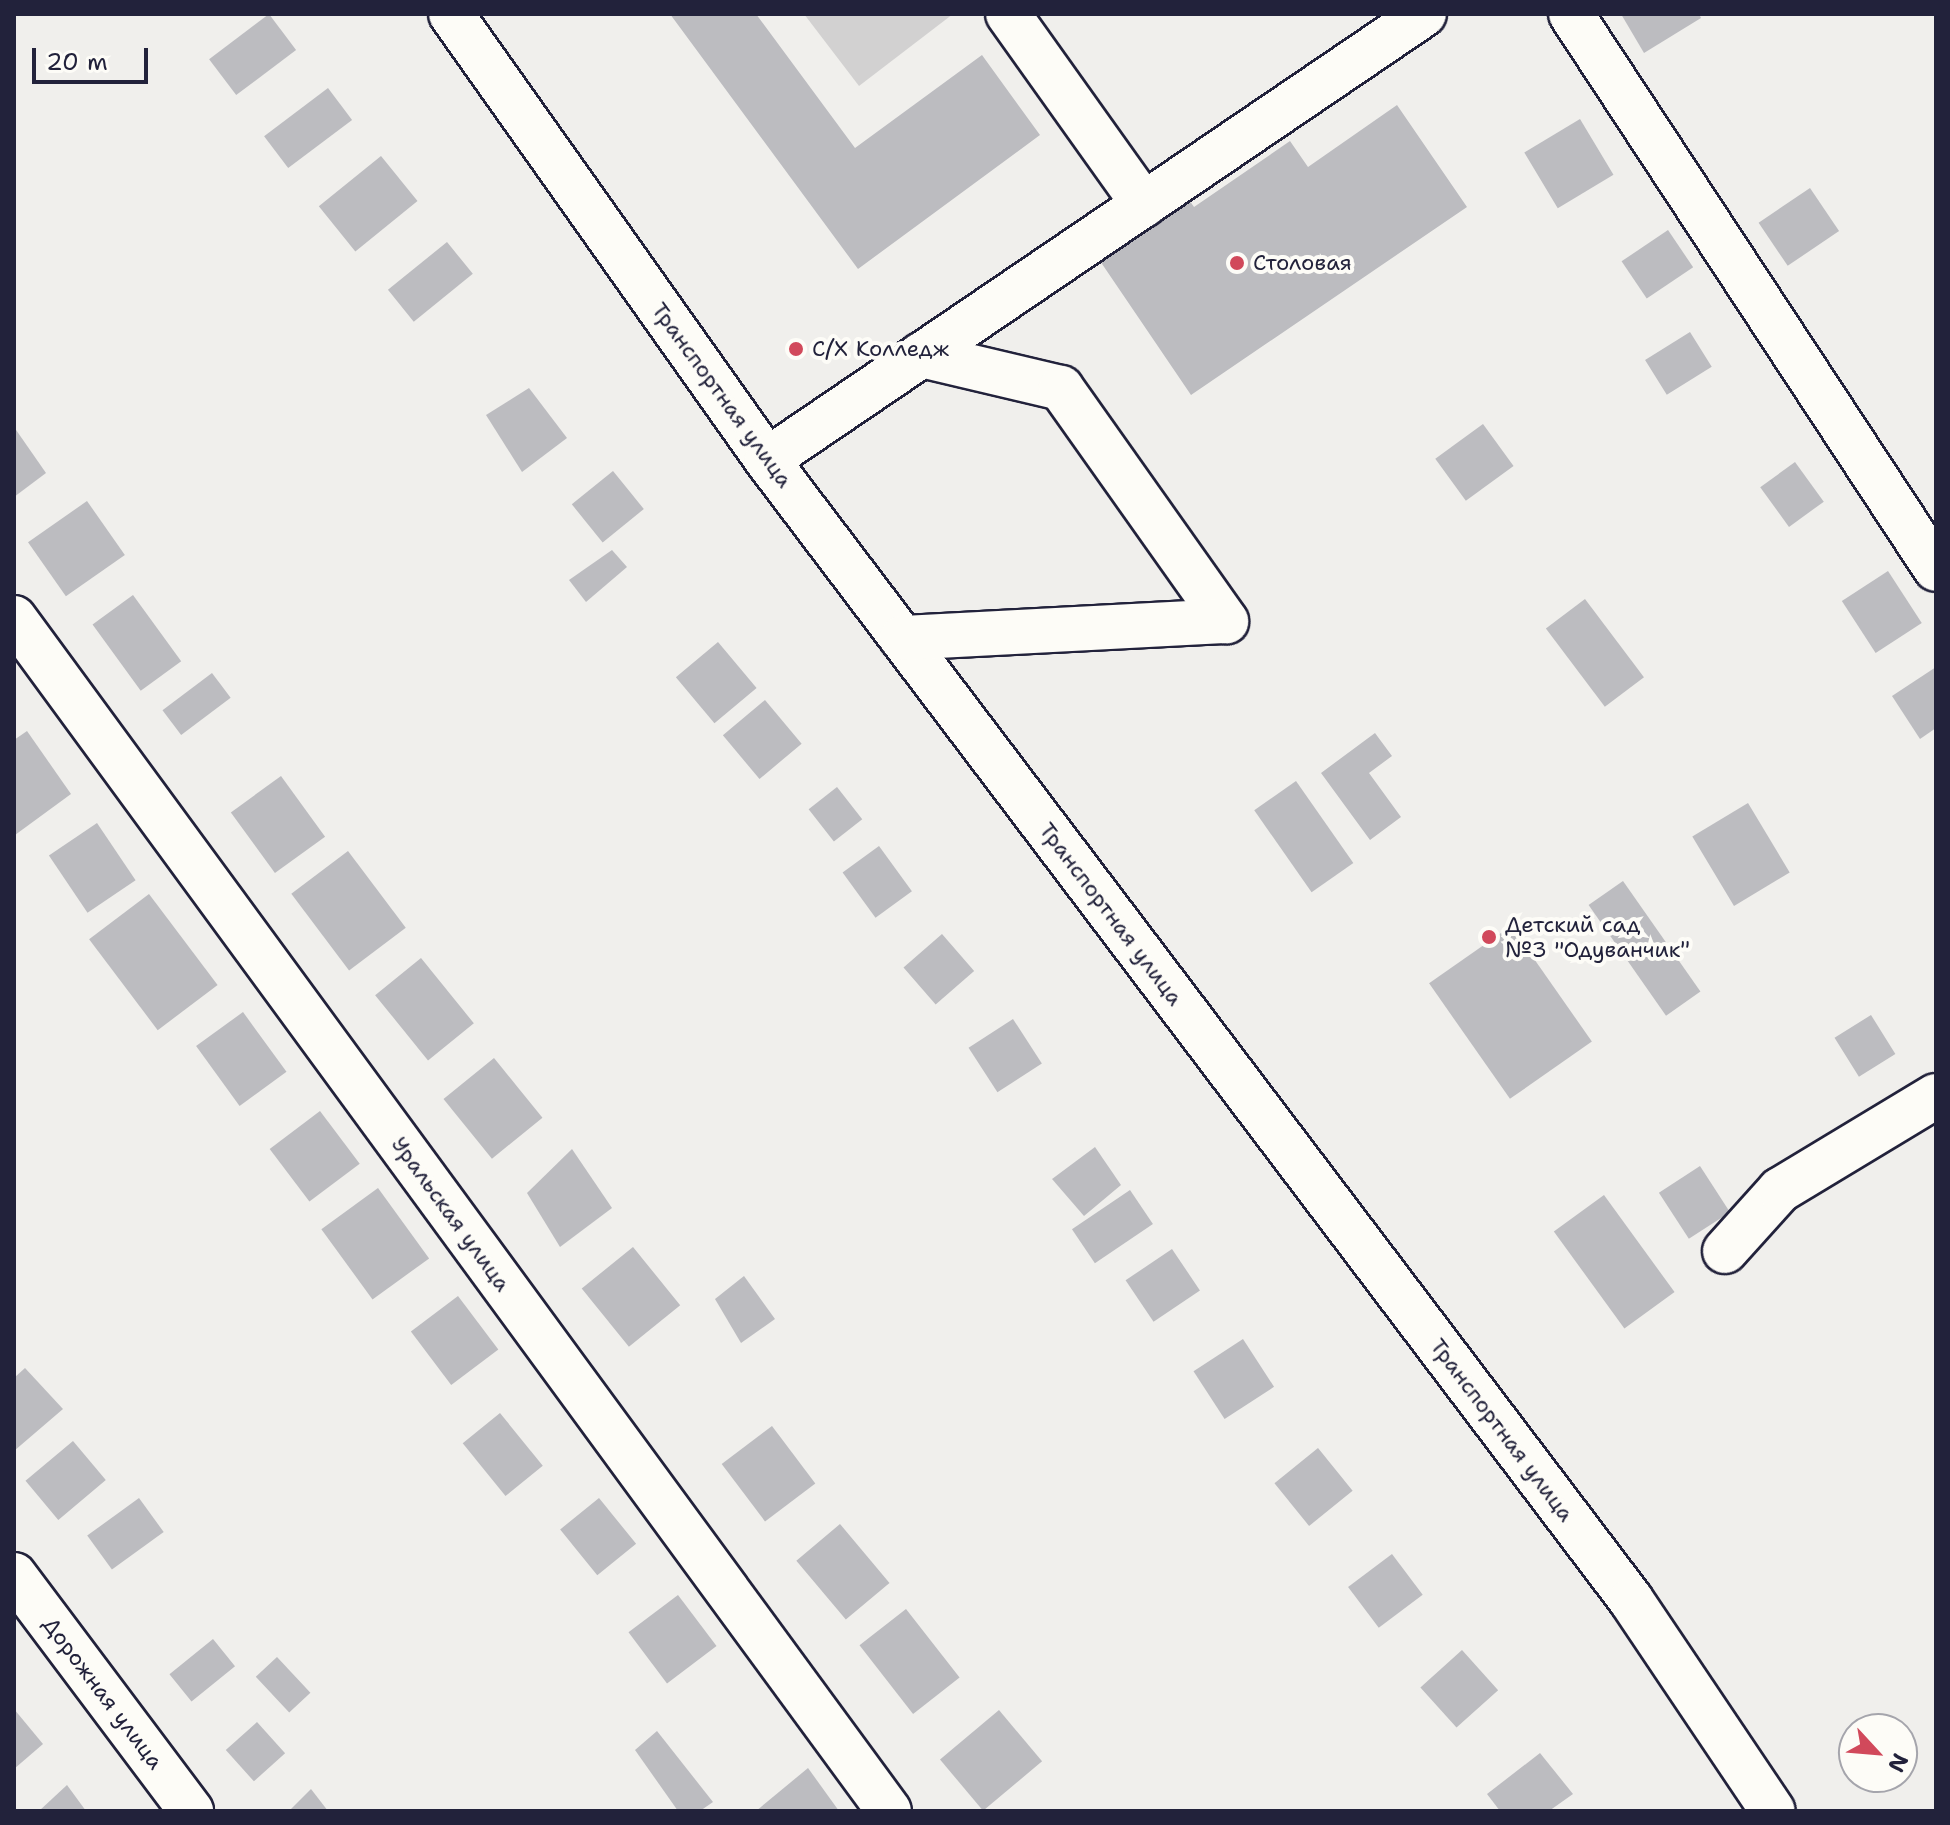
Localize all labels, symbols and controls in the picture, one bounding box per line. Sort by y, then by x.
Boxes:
scale bar [36,32,152,82]
text: 20 m [46,46,108,78]
place label: Столовая [1253,250,1352,276]
marker: Столовая [1228,254,1246,272]
street label: Транспортная улица [646,297,798,493]
place label: С/Х Колледж [812,336,949,362]
marker: С/Х Колледж [787,340,805,358]
street label: Транспортная улица [1034,817,1188,1011]
place label: Детский сад №3 "Одуванчик" [1505,911,1690,962]
marker: Детский сад №3 "Одуванчик" [1480,928,1498,946]
street label: Уральская улица [386,1132,516,1296]
street label: Транспортная улица [1425,1333,1579,1527]
street label: Дорожная улица [37,1612,169,1774]
north arrow [1838,1713,1918,1793]
text: N [1881,1749,1915,1777]

